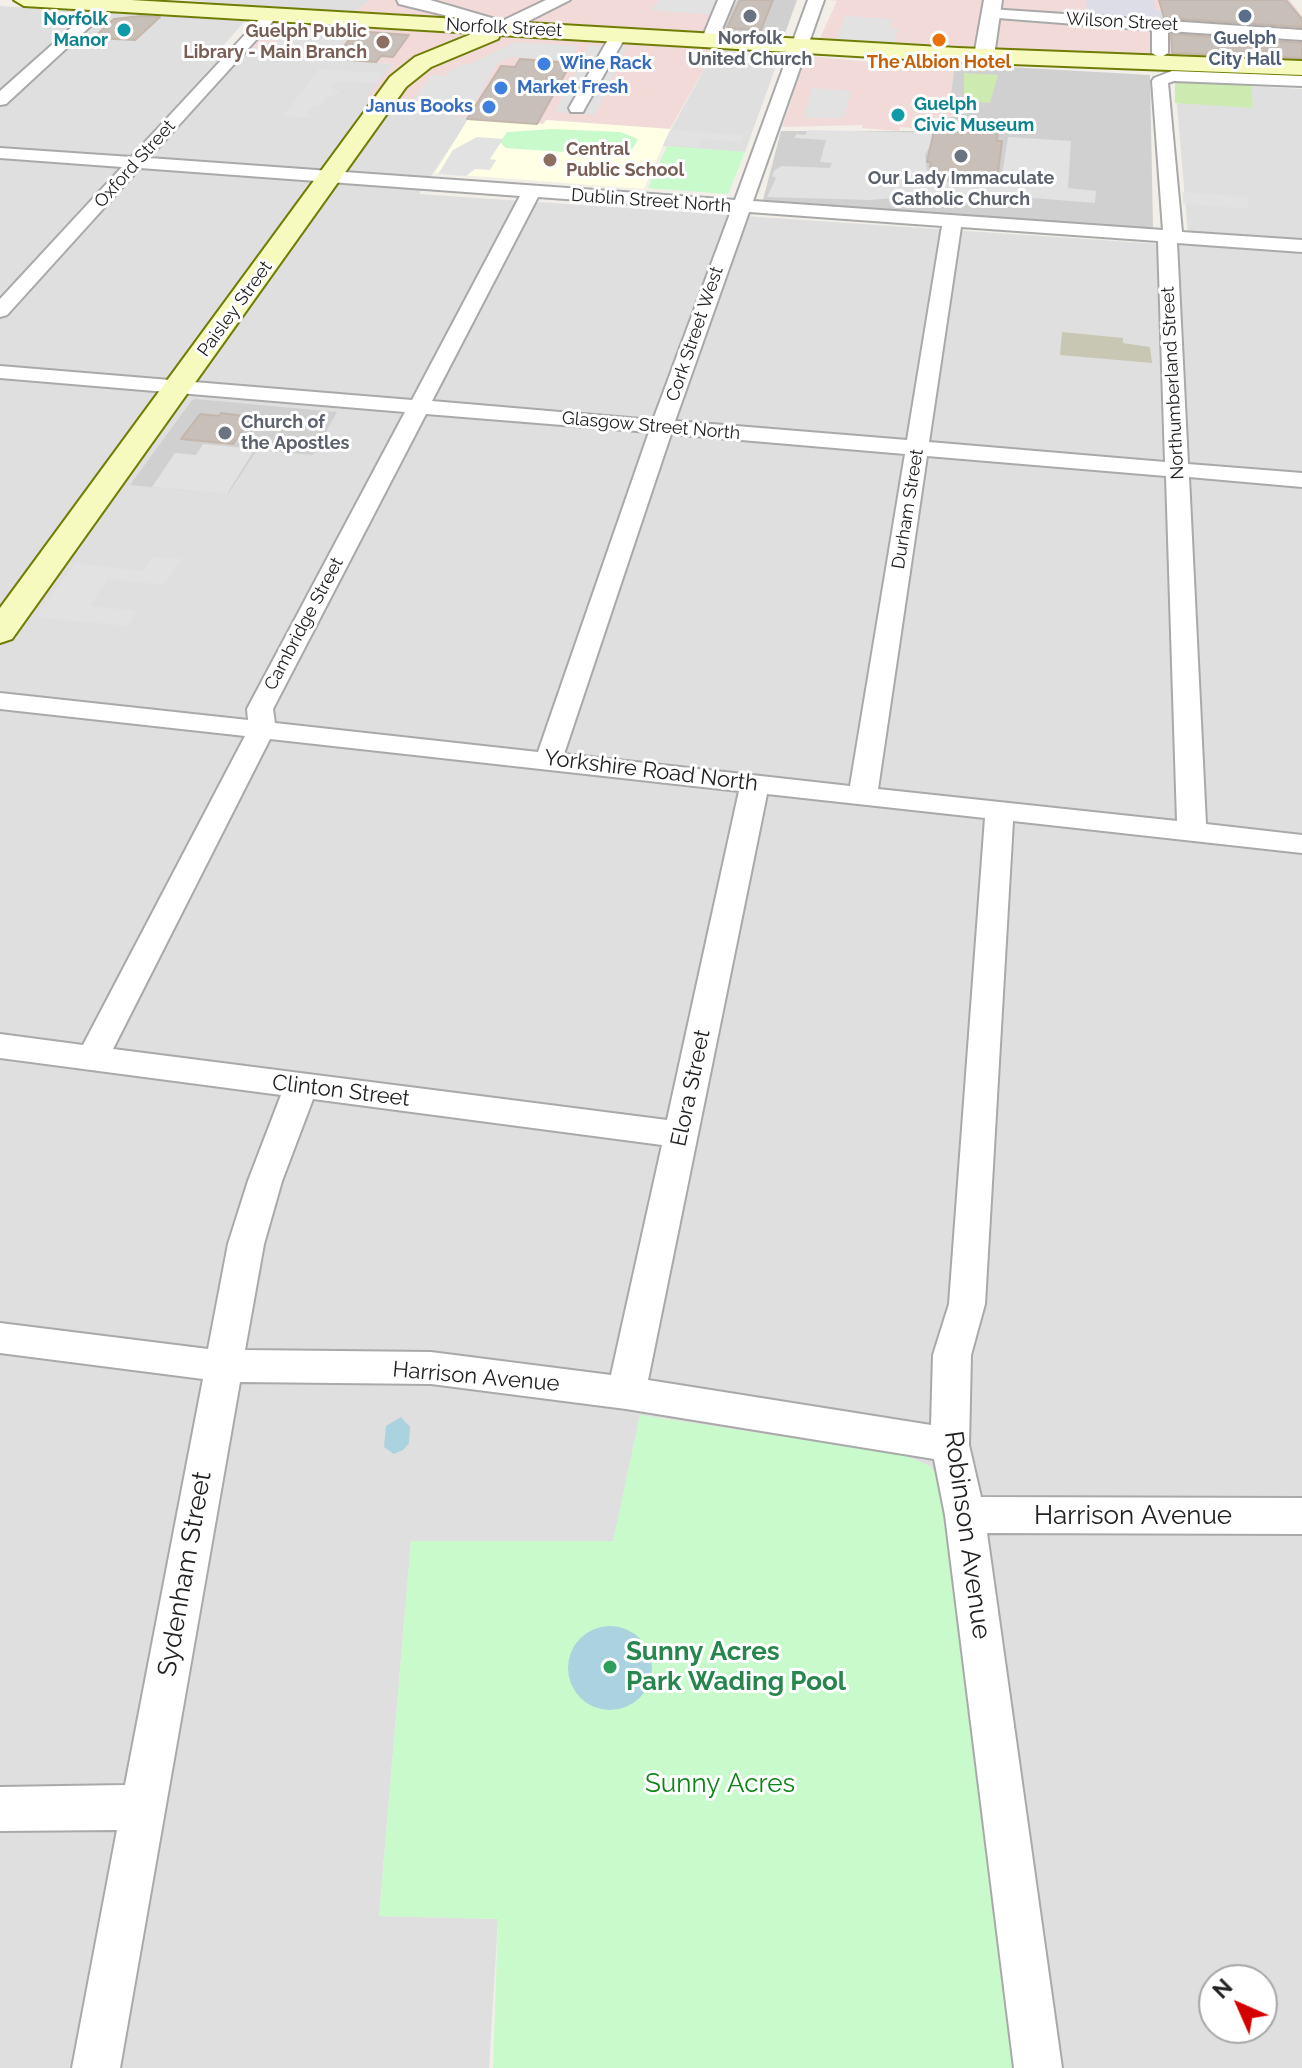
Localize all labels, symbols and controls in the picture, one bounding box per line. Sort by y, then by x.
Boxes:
marker: Norfolk United Church [741,7,759,25]
marker: Guelph City Hall [1236,7,1254,25]
street label: Wilson Street [1065,8,1179,36]
place label: Norfolk Manor [43,9,108,52]
street label: Norfolk Street [445,14,563,42]
marker: Norfolk Manor [115,21,133,39]
place label: Guelph Public Library - Main Branch [183,21,367,64]
place label: Norfolk United Church [688,28,812,70]
place label: Guelph City Hall [1208,28,1282,70]
marker: The Albion Hotel [930,31,948,49]
marker: Guelph Public Library - Main Branch [374,33,392,51]
place label: The Albion Hotel [867,52,1011,74]
place label: Wine Rack [560,53,652,75]
marker: Wine Rack [535,55,553,73]
place label: Market Fresh [517,77,628,99]
marker: Market Fresh [492,79,510,97]
place label: Guelph Civic Museum [914,94,1034,136]
place label: Janus Books [366,96,473,118]
marker: Janus Books [480,98,498,116]
marker: Guelph Civic Museum [889,106,907,124]
street label: Oxford Street [90,116,180,212]
place label: Central Public School [566,139,684,182]
marker: Our Lady Immaculate Catholic Church [952,147,970,165]
marker: Central Public School [541,151,559,169]
place label: Our Lady Immaculate Catholic Church [868,168,1054,210]
street label: Dublin Street North [570,185,732,217]
street label: Paisley Street [193,257,277,361]
street label: Cork Street West [662,264,728,404]
street label: Northumberland Street [1157,286,1189,480]
street label: Glasgow Street North [561,407,741,445]
place label: Church of the Apostles [241,412,349,454]
marker: Church of the Apostles [216,424,234,442]
street label: Durham Street [888,447,928,571]
street label: Cambridge Street [260,554,348,694]
street label: Yorkshire Road North [543,745,759,797]
street label: Elora Street [666,1027,716,1149]
street label: Clinton Street [271,1069,411,1113]
street label: Harrison Avenue [391,1357,561,1397]
street label: Robinson Avenue [937,1429,997,1641]
street label: Sydenham Street [152,1469,218,1679]
street label: Harrison Avenue [1034,1500,1232,1532]
place label: Sunny Acres Park Wading Pool [626,1636,846,1698]
marker: Sunny Acres Park Wading Pool [601,1658,619,1676]
park label: Sunny Acres [645,1768,795,1800]
north arrow [1198,1964,1278,2044]
text: N [1207,1973,1238,2004]

